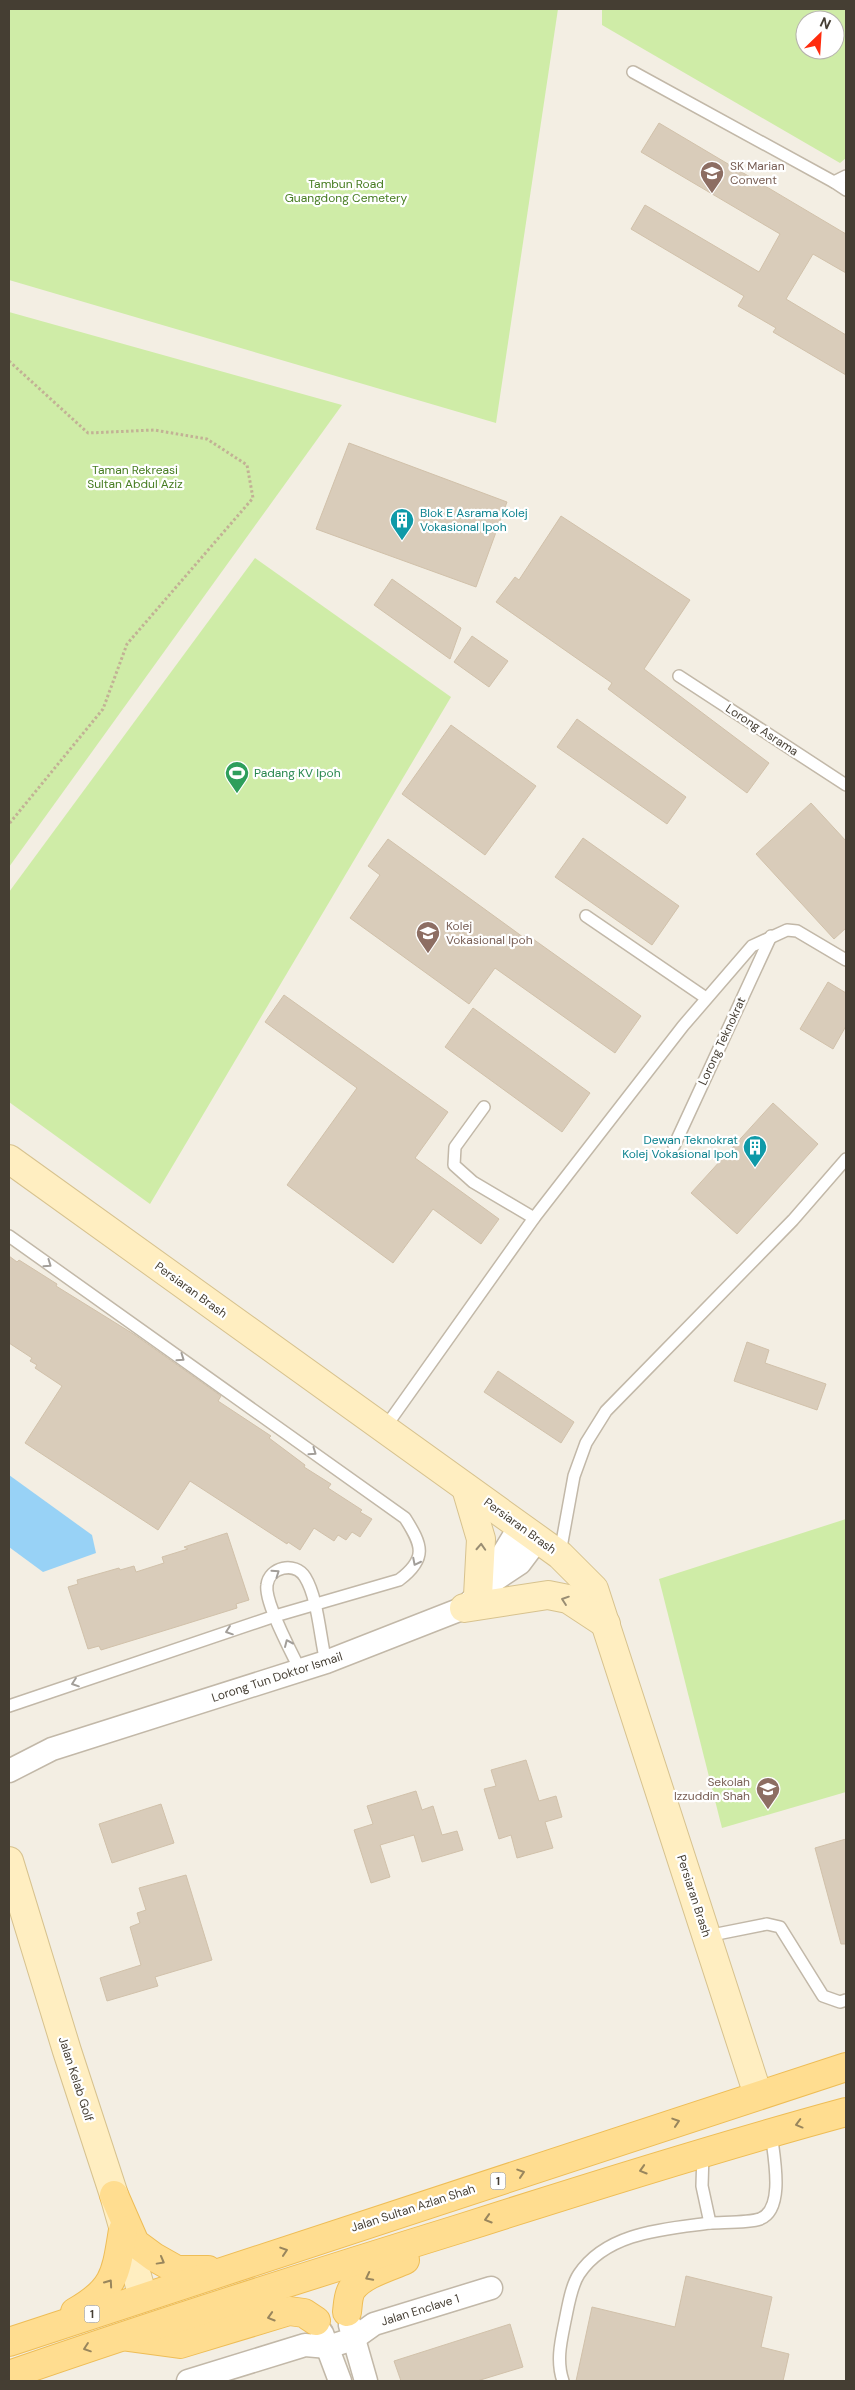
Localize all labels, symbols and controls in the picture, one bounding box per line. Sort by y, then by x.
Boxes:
north arrow [795,10,845,60]
text: N [817,13,834,34]
place label: SK Marian Convent [730,158,785,188]
school or university icon: SK Marian Convent [699,160,725,194]
park label: Tambun Road Guangdong Cemetery [285,176,408,206]
park label: Taman Rekreasi Sultan Abdul Aziz [87,462,183,492]
place label: Blok E Asrama Kolej Vokasional Ipoh [420,505,528,535]
building icon: Blok E Asrama Kolej Vokasional Ipoh [389,507,415,541]
street label: Lorong Asrama [723,701,801,759]
sports icon: Padang KV Ipoh [224,760,250,794]
place label: Padang KV Ipoh [254,765,341,781]
place label: Kolej Vokasional Ipoh [446,918,533,948]
school or university icon: Kolej Vokasional Ipoh [415,920,441,954]
street label: Lorong Teknokrat [695,994,750,1088]
place label: Dewan Teknokrat Kolej Vokasional Ipoh [622,1132,738,1162]
building icon: Dewan Teknokrat Kolej Vokasional Ipoh [742,1134,768,1168]
one-way arrow [43,1258,52,1267]
street label: Persiaran Brash [152,1258,230,1322]
one-way arrow [175,1352,185,1361]
one-way arrow [307,1446,317,1455]
street label: Persiaran Brash [481,1494,559,1558]
one-way arrow [475,1543,486,1551]
one-way arrow [412,1557,422,1566]
one-way arrow [270,1570,280,1579]
one-way arrow [561,1595,570,1605]
one-way arrow [225,1626,234,1636]
one-way arrow [283,1639,294,1648]
street label: Lorong Tun Doktor Ismail [210,1648,344,1706]
one-way arrow [72,1678,80,1688]
place label: Sekolah Izzuddin Shah [674,1774,750,1804]
school or university icon: Sekolah Izzuddin Shah [755,1776,781,1810]
street label: Persiaran Brash [673,1853,715,1939]
street label: Jalan Kelab Golf [55,2035,97,2123]
one-way arrow [671,2118,679,2128]
one-way arrow [796,2119,804,2129]
one-way arrow [640,2165,648,2175]
one-way arrow [517,2168,525,2178]
road number: 1 [490,2172,506,2190]
street label: Jalan Sultan Azlan Shah [349,2180,477,2236]
one-way arrow [485,2214,493,2224]
one-way arrow [279,2246,288,2256]
one-way arrow [155,2255,164,2265]
one-way arrow [365,2271,374,2281]
one-way arrow [103,2279,112,2289]
street label: Jalan Enclave 1 [379,2290,461,2330]
road number: 1 [84,2306,100,2322]
one-way arrow [267,2311,275,2321]
one-way arrow [83,2342,92,2352]

